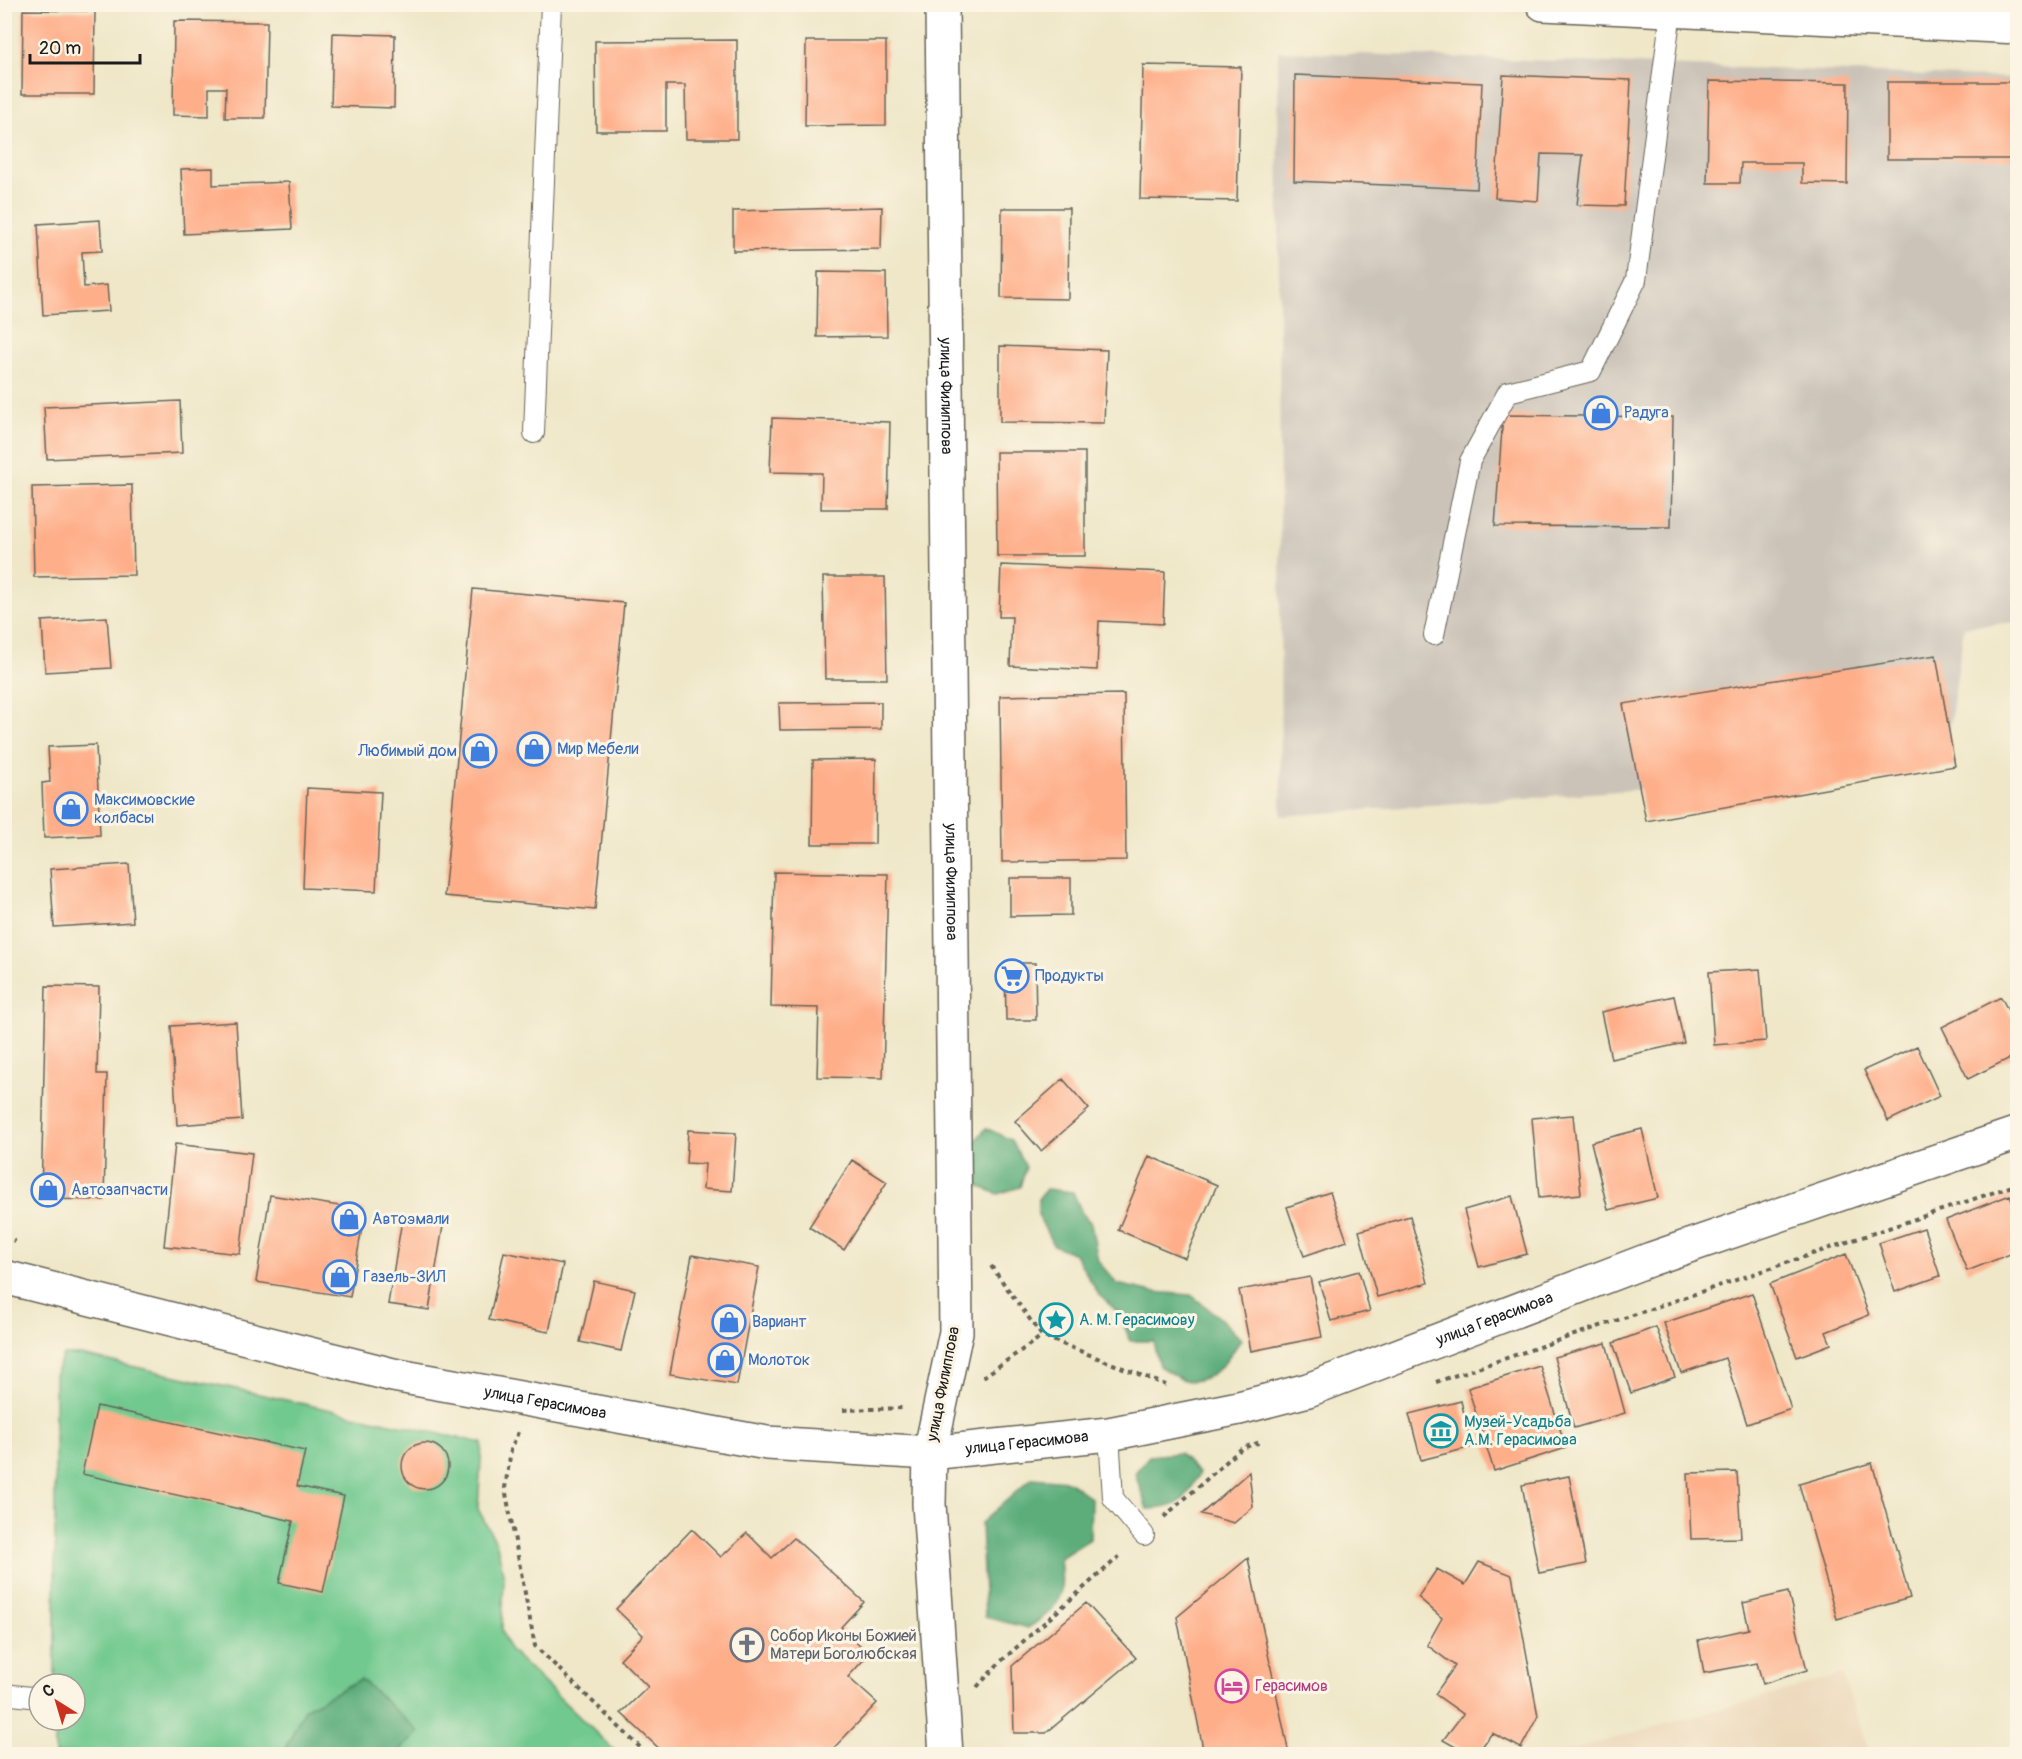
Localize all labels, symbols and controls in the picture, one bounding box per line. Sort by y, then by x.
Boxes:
scale bar [30,27,140,65]
text: 20 m [39,37,81,60]
street label: улица Филиппова [936,336,957,455]
shop icon: Радуга [1583,395,1619,431]
place label: Радуга [1624,403,1669,423]
shop icon: Мир Мебели [516,731,552,767]
shop icon: Любимый дом [462,733,498,769]
place label: Мир Мебели [557,739,639,759]
place label: Любимый дом [357,741,457,761]
place label: Максимовские колбасы [94,790,195,828]
shop icon: Максимовские колбасы [53,791,89,827]
street label: улица Филиппова [941,822,962,941]
supermarket icon: Продукты [994,958,1030,994]
place label: Продукты [1035,966,1104,986]
shop icon: Автозапчасти [30,1172,66,1208]
place label: Автозапчасти [71,1180,168,1200]
shop icon: Автоэмали [331,1201,367,1237]
place label: Автоэмали [372,1209,449,1229]
shop icon: Газель-ЗИЛ [322,1259,358,1295]
place label: Газель-ЗИЛ [363,1267,445,1287]
street label: улица Герасимова [1432,1287,1556,1351]
place icon: А. М. Герасимову [1038,1302,1074,1338]
shop icon: Вариант [711,1304,747,1340]
place label: А. М. Герасимову [1079,1310,1195,1330]
place label: Вариант [752,1312,807,1332]
street label: улица Филиппова [922,1325,964,1444]
shop icon: Молоток [707,1342,743,1378]
place label: Молоток [748,1350,810,1370]
street label: улица Герасимова [482,1382,608,1424]
place label: Музей-Усадьба А.М. Герасимова [1464,1412,1577,1450]
museum icon: Музей-Усадьба А.М. Герасимова [1423,1413,1459,1449]
street label: улица Герасимова [963,1426,1089,1459]
place label: Собор Иконы Божией Матери Боголюбская [770,1626,917,1664]
church icon: Собор Иконы Божией Матери Боголюбская [729,1627,765,1663]
hotel icon: Герасимов [1214,1668,1250,1704]
north arrow [27,1672,87,1732]
place label: Герасимов [1255,1676,1328,1696]
text: С [39,1680,59,1702]

